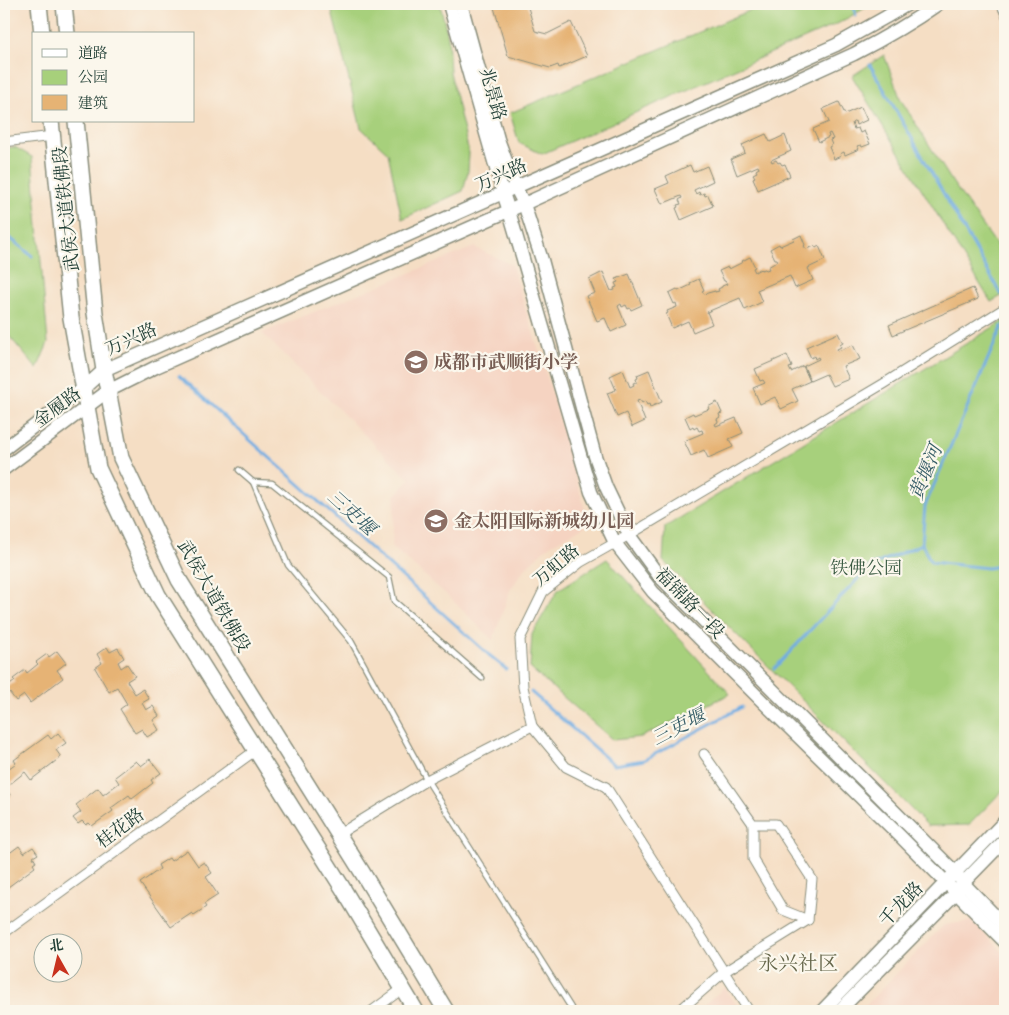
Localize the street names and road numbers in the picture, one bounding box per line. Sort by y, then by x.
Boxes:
street label: 兆景路 [474,65,512,123]
street label: 武侯大道铁佛段 [47,145,85,273]
street label: 万兴路 [471,153,531,197]
street label: 万兴路 [101,317,161,361]
street label: 金履路 [28,381,86,433]
street label: 武侯大道铁佛段 [172,535,256,657]
street label: 万虹路 [528,538,584,592]
street label: 福锦路一段 [650,562,730,644]
street label: 桂花路 [91,802,149,854]
street label: 千龙路 [874,876,928,932]

